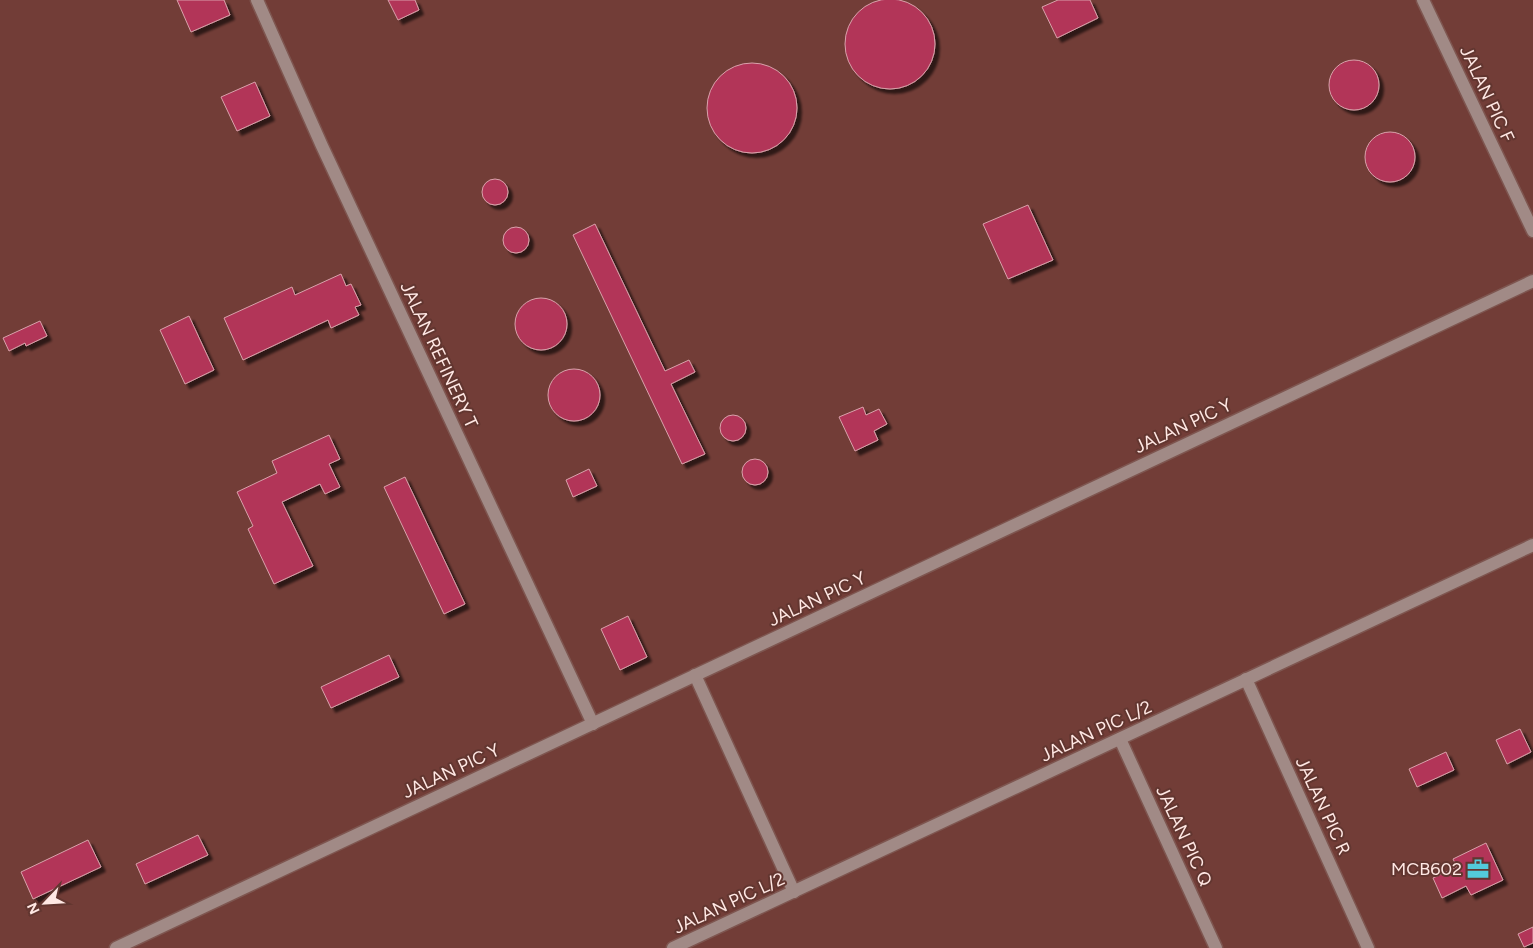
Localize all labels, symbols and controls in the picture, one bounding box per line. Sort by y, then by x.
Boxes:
street label: JALAN PIC F [1455,42,1519,146]
street label: JALAN REFINERY T [395,278,483,432]
street label: JALAN PIC Y [1131,394,1235,458]
street label: JALAN PIC Y [765,567,869,631]
street label: JALAN PIC L/2 [1037,696,1155,766]
street label: JALAN PIC Y [399,739,503,803]
street label: JALAN PIC R [1291,754,1355,858]
street label: JALAN PIC Q [1151,782,1217,890]
office icon: MCB602 [1465,856,1491,882]
place label: MCB602 [1391,858,1462,880]
street label: JALAN PIC L/2 [670,868,788,938]
north arrow [20,878,70,928]
text: N [24,900,44,917]

